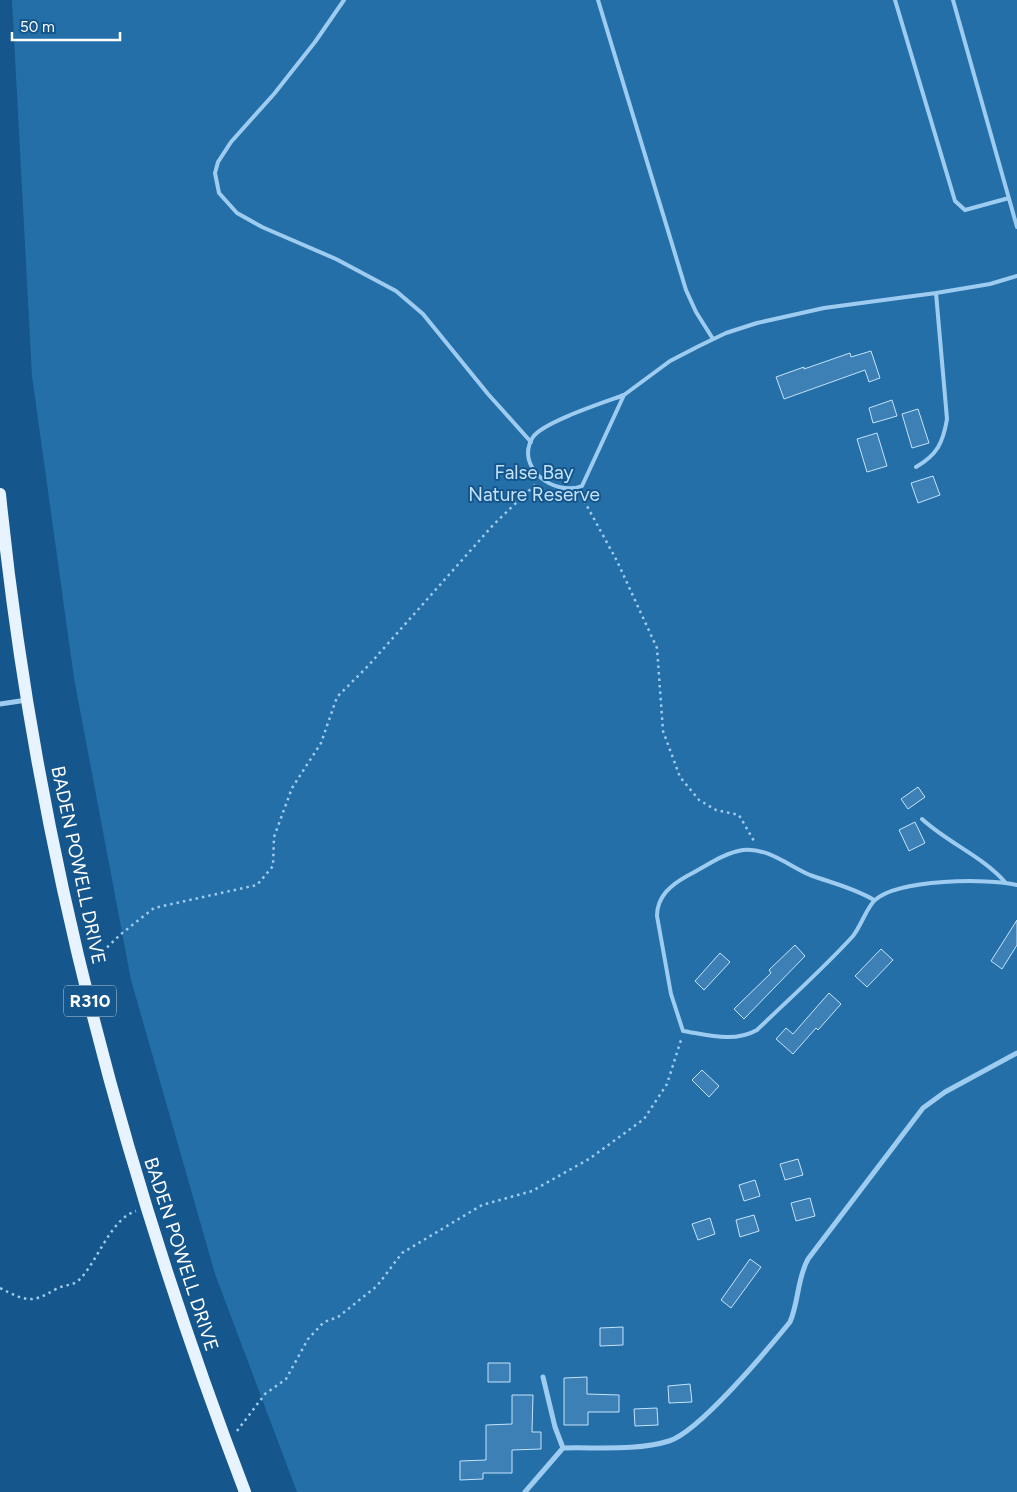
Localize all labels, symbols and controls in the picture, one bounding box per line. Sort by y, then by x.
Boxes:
scale bar [12,10,120,42]
text: 50 m [20,18,55,36]
park label: False Bay Nature Reserve [468,461,600,506]
street label: BADEN POWELL DRIVE [46,764,111,966]
road number: R310 [64,986,116,1016]
street label: BADEN POWELL DRIVE [139,1154,224,1354]

